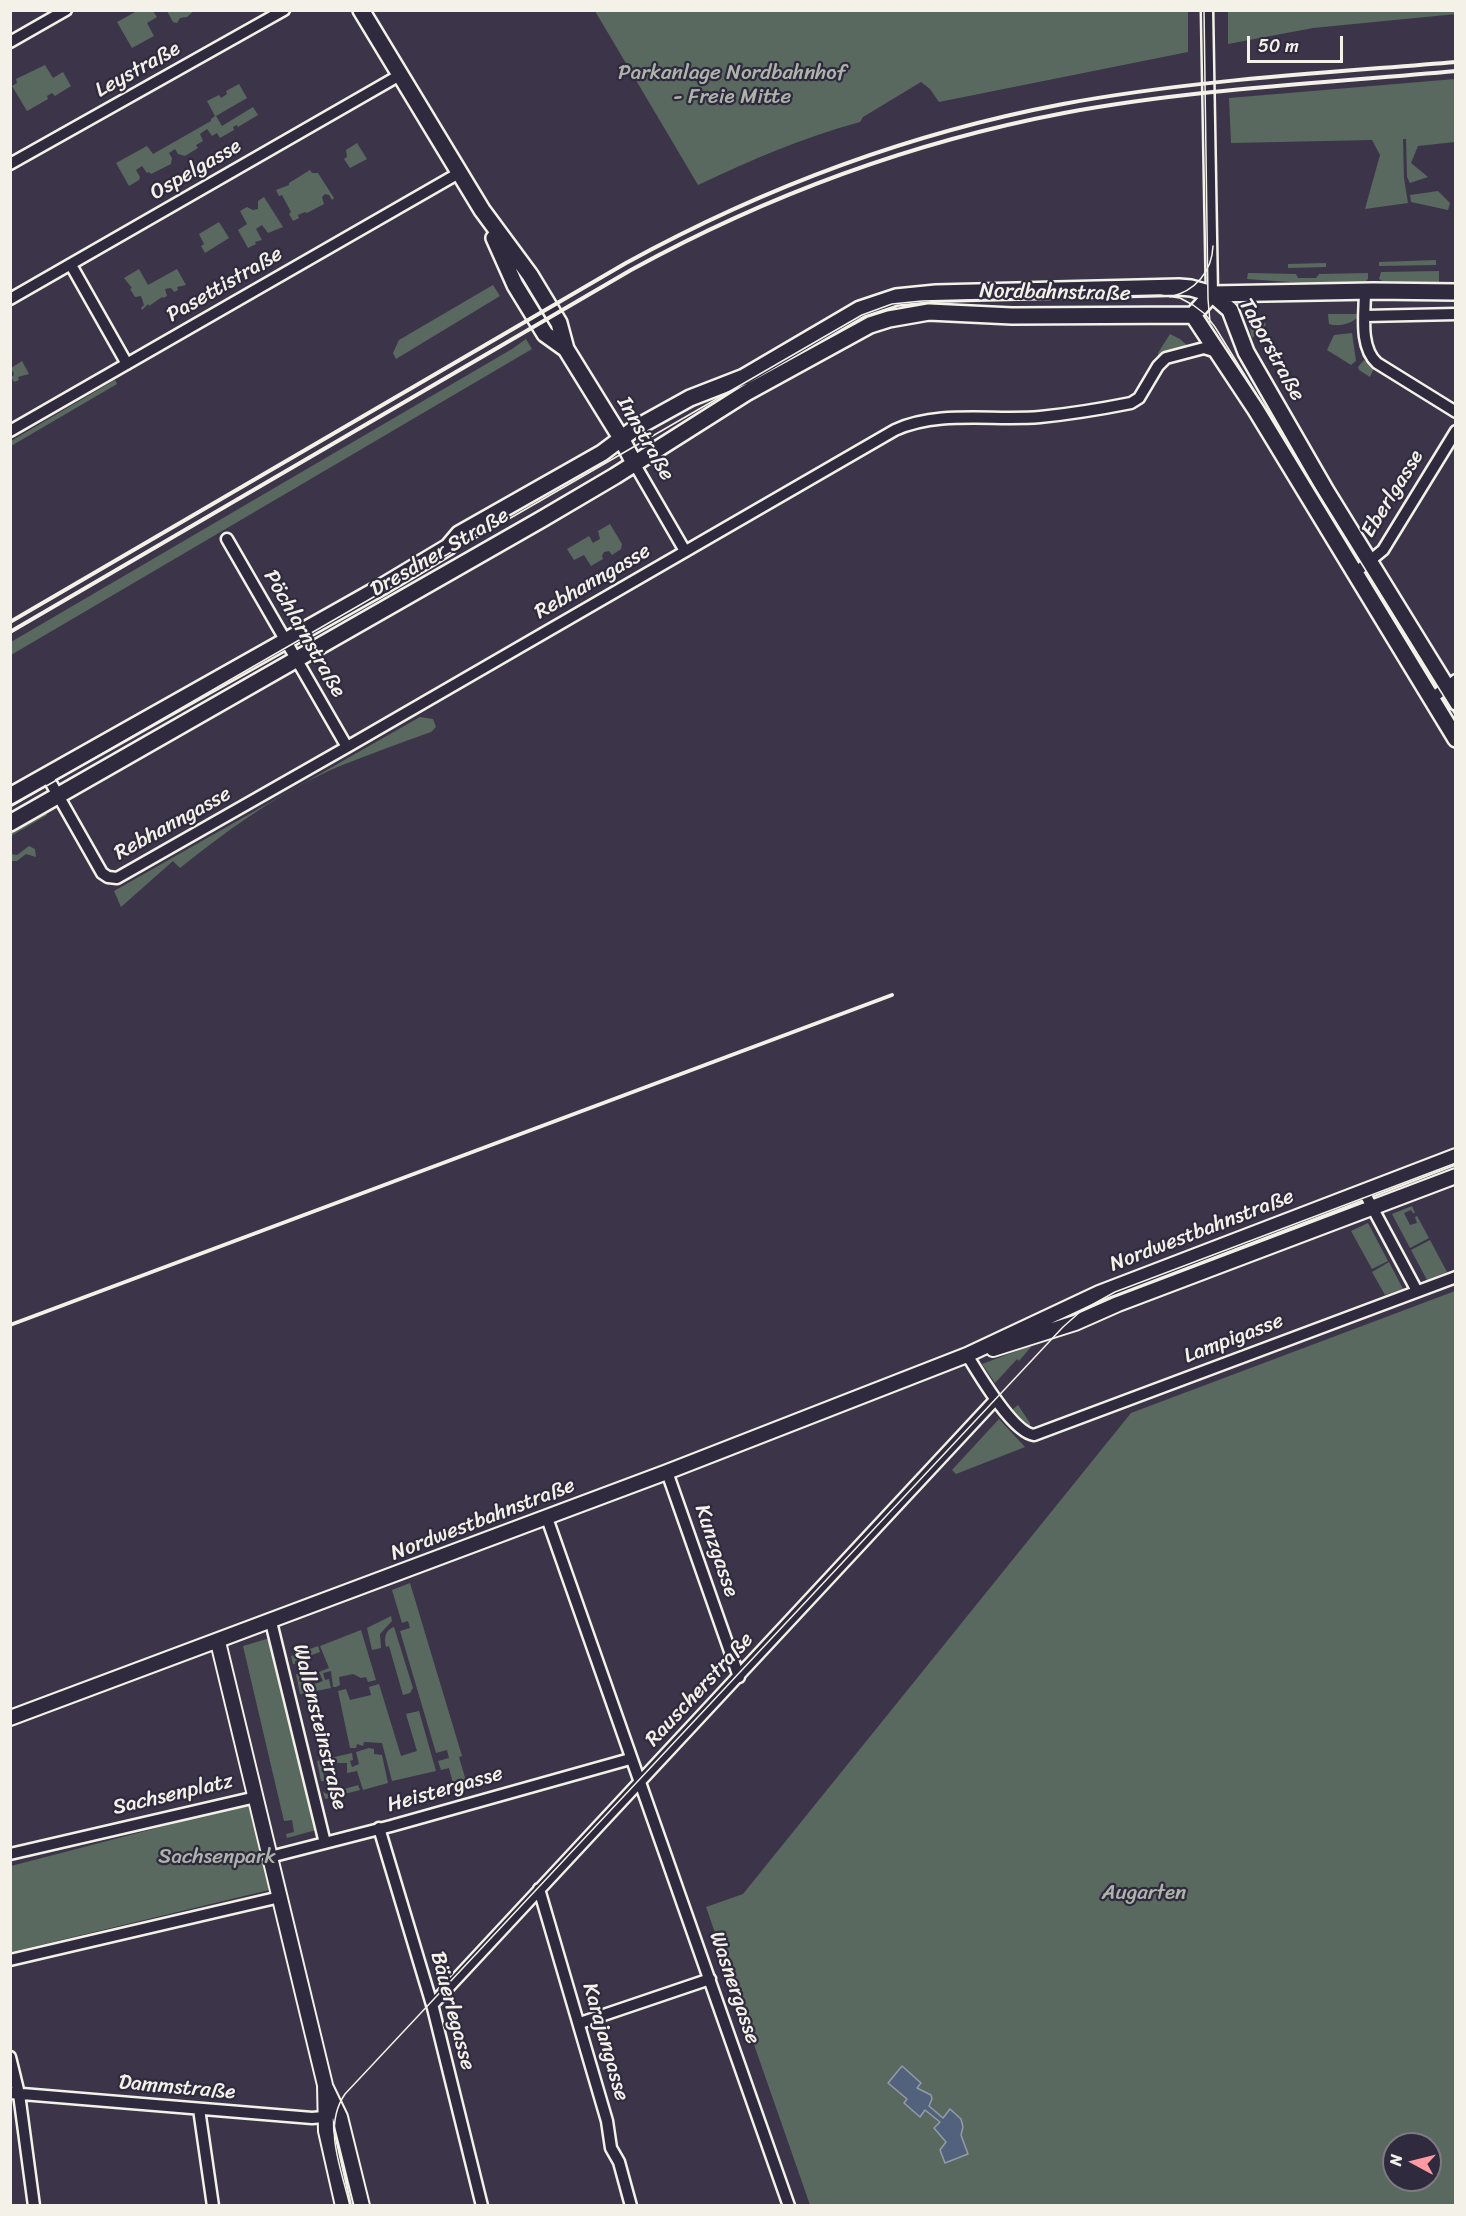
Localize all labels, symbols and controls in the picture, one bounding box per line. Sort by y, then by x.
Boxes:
scale bar [1250,24,1346,62]
text: 50 m [1258,30,1299,62]
street label: Leystraße [91,36,185,104]
park label: Parkanlage Nordbahnhof - Freie Mitte [618,61,846,111]
street label: Ospelgasse [146,134,246,206]
street label: Pasettistraße [163,242,287,328]
street label: Nordbahnstraße [979,279,1131,307]
street label: Taborstraße [1233,294,1309,406]
street label: Innstraße [611,392,679,486]
street label: Eberlgasse [1356,446,1430,542]
street label: Dresdner Straße [366,503,514,603]
street label: Rebhanngasse [531,539,655,625]
street label: Pöchlarnstraße [257,566,351,702]
street label: Rebhanngasse [110,782,236,866]
street label: Nordwestbahnstraße [1106,1184,1298,1278]
street label: Lampigasse [1181,1309,1287,1369]
street label: Nordwestbahnstraße [387,1473,579,1567]
street label: Kunzgasse [688,1502,744,1600]
street label: Rauscherstraße [641,1628,759,1752]
street label: Wallensteinstraße [286,1642,352,1812]
street label: Heistergasse [384,1761,506,1819]
street label: Sachsenplatz [110,1769,236,1821]
park label: Sachsenpark [158,1845,276,1871]
park label: Augarten [1102,1881,1186,1907]
street label: Wasnergasse [703,1928,765,2048]
street label: Bäuerlegasse [424,1949,480,2073]
street label: Karajangasse [576,1980,634,2104]
street label: Dammstraße [118,2070,236,2106]
north arrow [1382,2132,1442,2192]
text: N [1381,2153,1411,2167]

